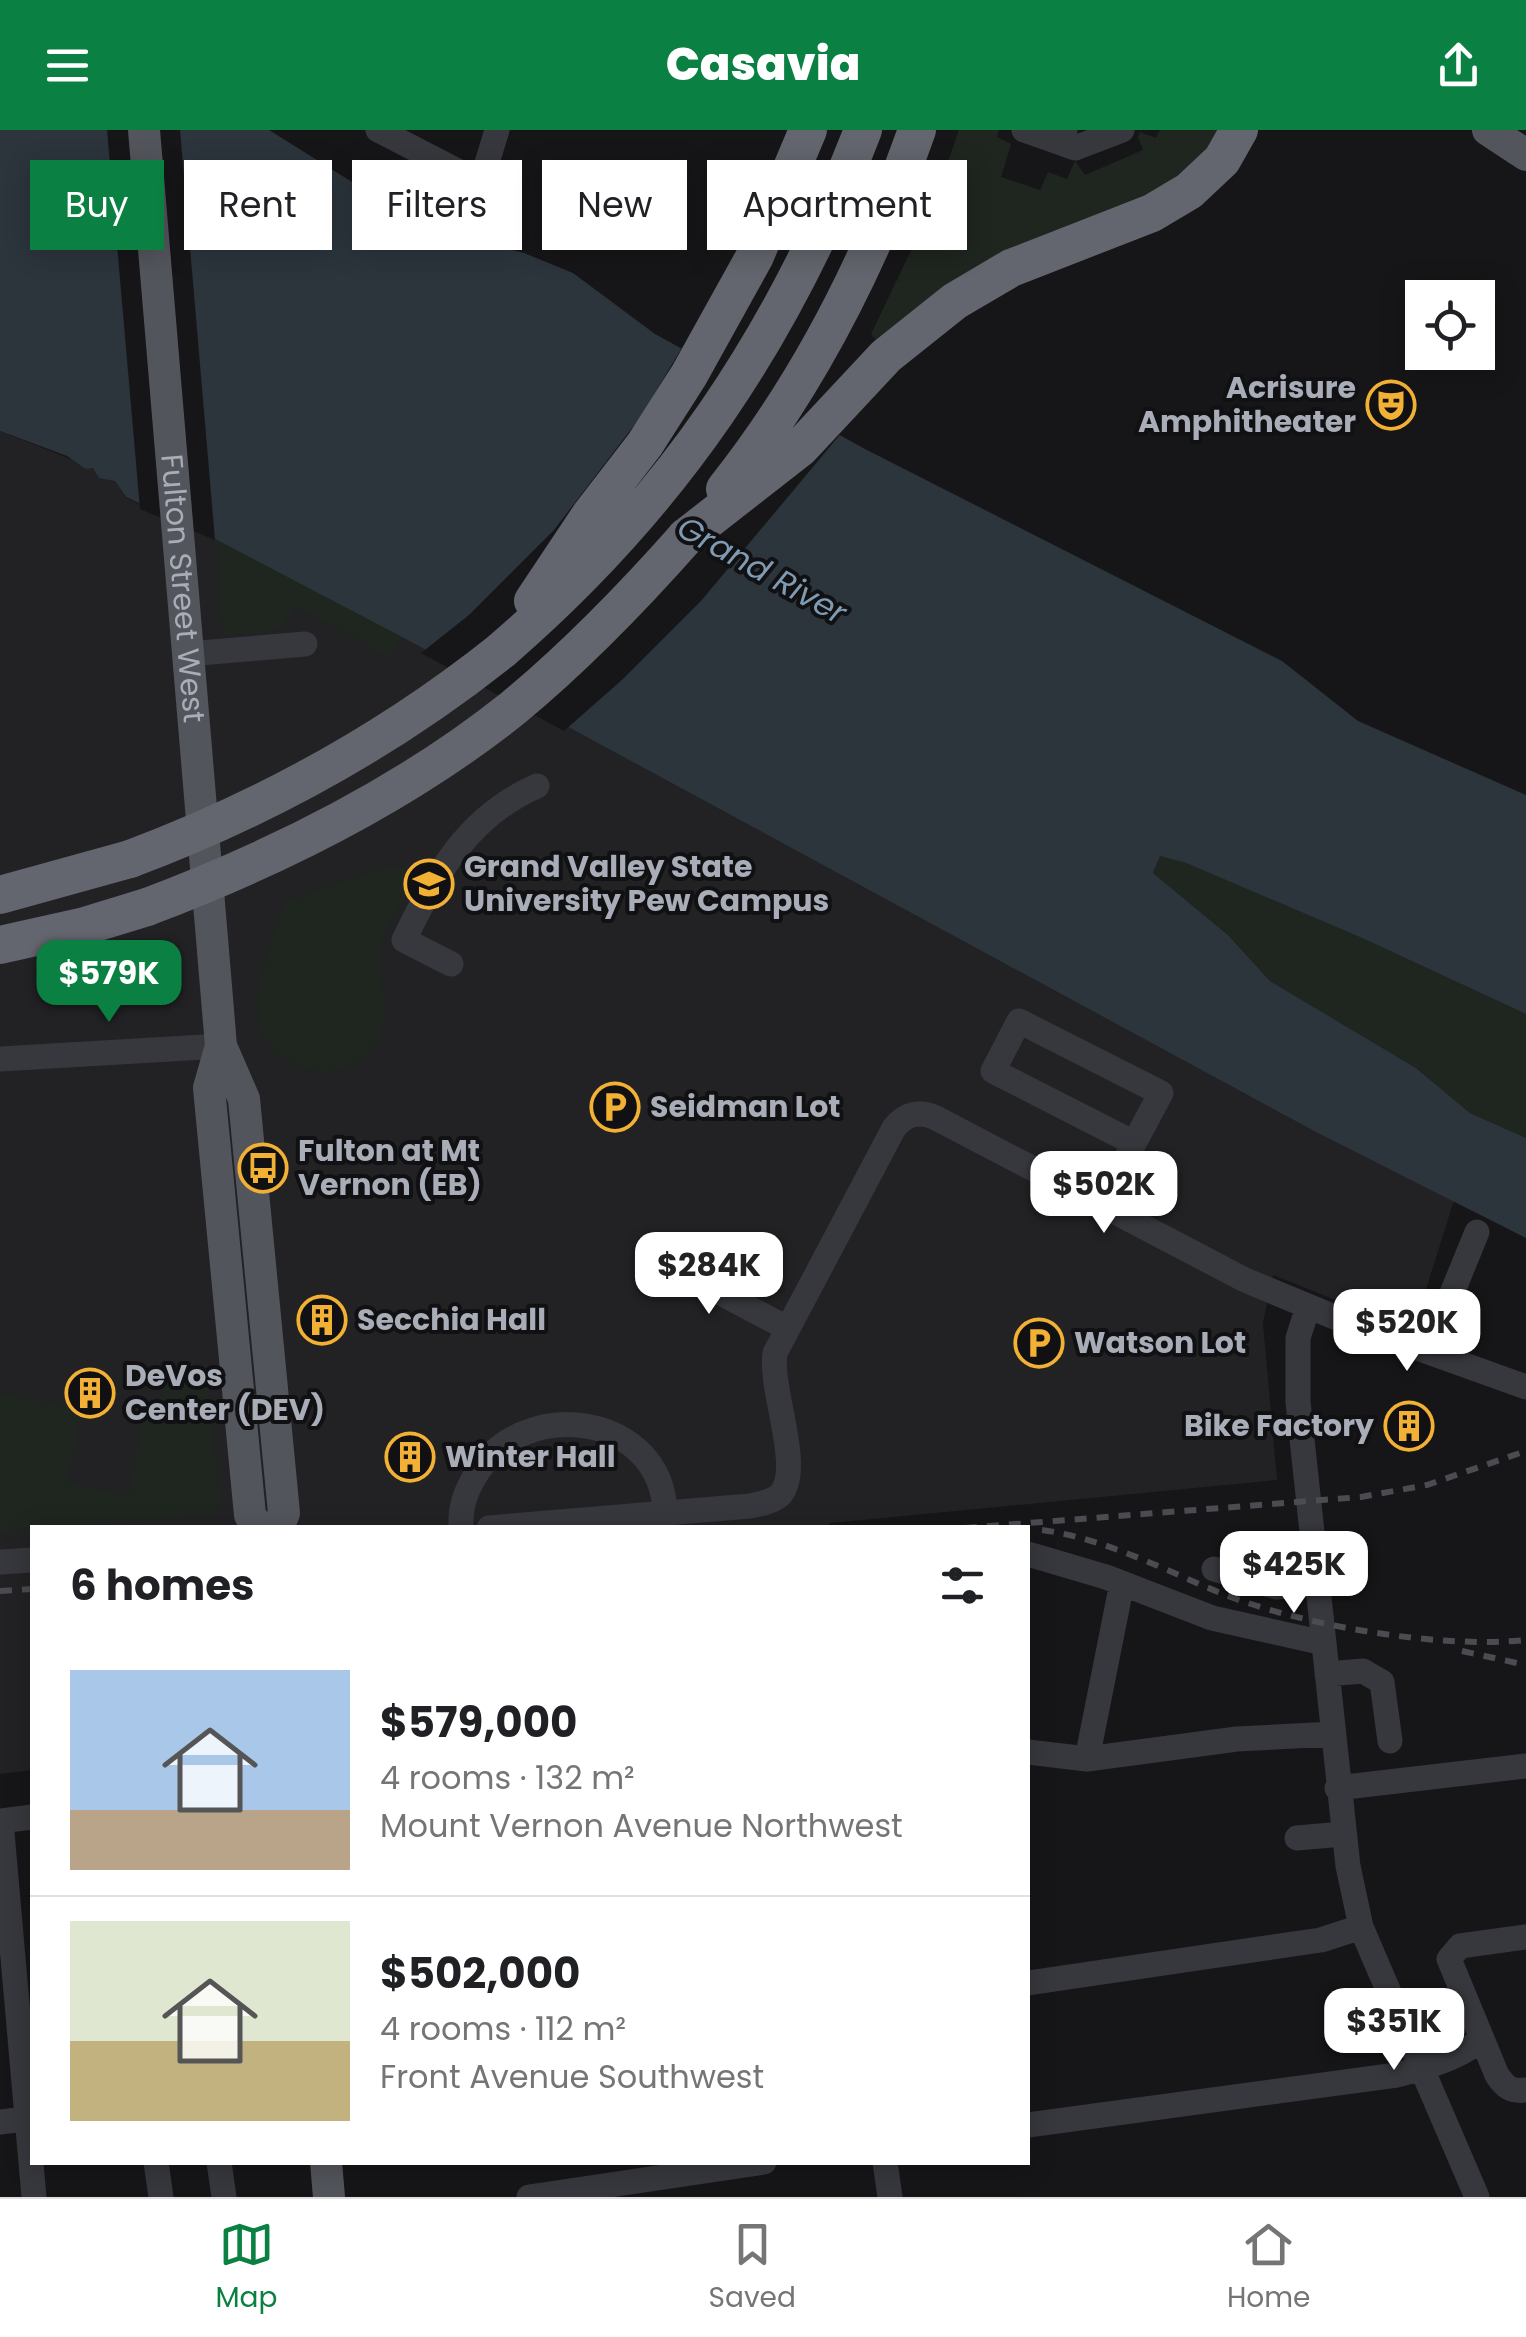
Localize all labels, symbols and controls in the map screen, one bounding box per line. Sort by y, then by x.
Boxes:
text: Casavia [666,33,860,96]
icon: menu [40,38,95,93]
icon: share [1431,38,1486,93]
chip: Buy [30,160,164,250]
chip: Rent [184,160,332,250]
chip: Filters [352,160,522,250]
chip: New [542,160,687,250]
chip: Apartment [707,160,967,250]
map controls [1405,280,1495,370]
button: locate [1405,280,1495,370]
place label: Acrisure Amphitheater [1138,366,1356,443]
theatre icon: Acrisure Amphitheater [1365,379,1417,431]
street label: Fulton Street West [150,452,216,724]
water label: Grand River [669,505,856,635]
place label: Grand Valley State University Pew Campus [464,845,829,922]
school or university icon: Grand Valley State University Pew Campus [403,858,455,910]
pin: $579K [39,940,179,1025]
text: $579K [59,950,159,995]
parking icon: Seidman Lot [589,1081,641,1133]
place label: Seidman Lot [650,1085,840,1128]
place label: Fulton at Mt Vernon (EB) [298,1129,482,1206]
bus stop icon: Fulton at Mt Vernon (EB) [237,1142,289,1194]
pin: $502K [1034,1151,1174,1236]
text: $502K [1052,1161,1156,1206]
pin: $284K [639,1232,779,1317]
text: $284K [657,1242,761,1287]
pin: $520K [1337,1289,1477,1374]
building icon: Secchia Hall [296,1294,348,1346]
place label: Secchia Hall [357,1298,546,1341]
text: $520K [1355,1299,1459,1344]
parking icon: Watson Lot [1013,1317,1065,1369]
place label: Watson Lot [1074,1321,1246,1364]
place label: DeVos Center (DEV) [125,1354,325,1431]
building icon: DeVos Center (DEV) [64,1367,116,1419]
building icon: Bike Factory [1383,1400,1435,1452]
place label: Bike Factory [1184,1404,1374,1447]
building icon: Winter Hall [384,1431,436,1483]
place label: Winter Hall [445,1435,616,1478]
pin: $425K [1224,1531,1364,1616]
text: $425K [1242,1541,1346,1586]
text: 6 homes [70,1556,255,1615]
icon: filters [935,1558,990,1613]
text: $579,000 [380,1693,577,1752]
icon: home [150,1710,270,1830]
text: 4 rooms · 132 m² [380,1755,635,1800]
text: Mount Vernon Avenue Northwest [380,1803,903,1848]
text: $502,000 [380,1944,581,2003]
icon: home [150,1961,270,2081]
pin: $351K [1324,1988,1464,2073]
text: $351K [1346,1998,1442,2043]
text: 4 rooms · 112 m² [380,2006,626,2051]
text: Front Avenue Southwest [380,2054,764,2099]
tab: Map [216,2217,277,2319]
tab: Saved [709,2217,796,2319]
tab: Home [1227,2217,1310,2319]

